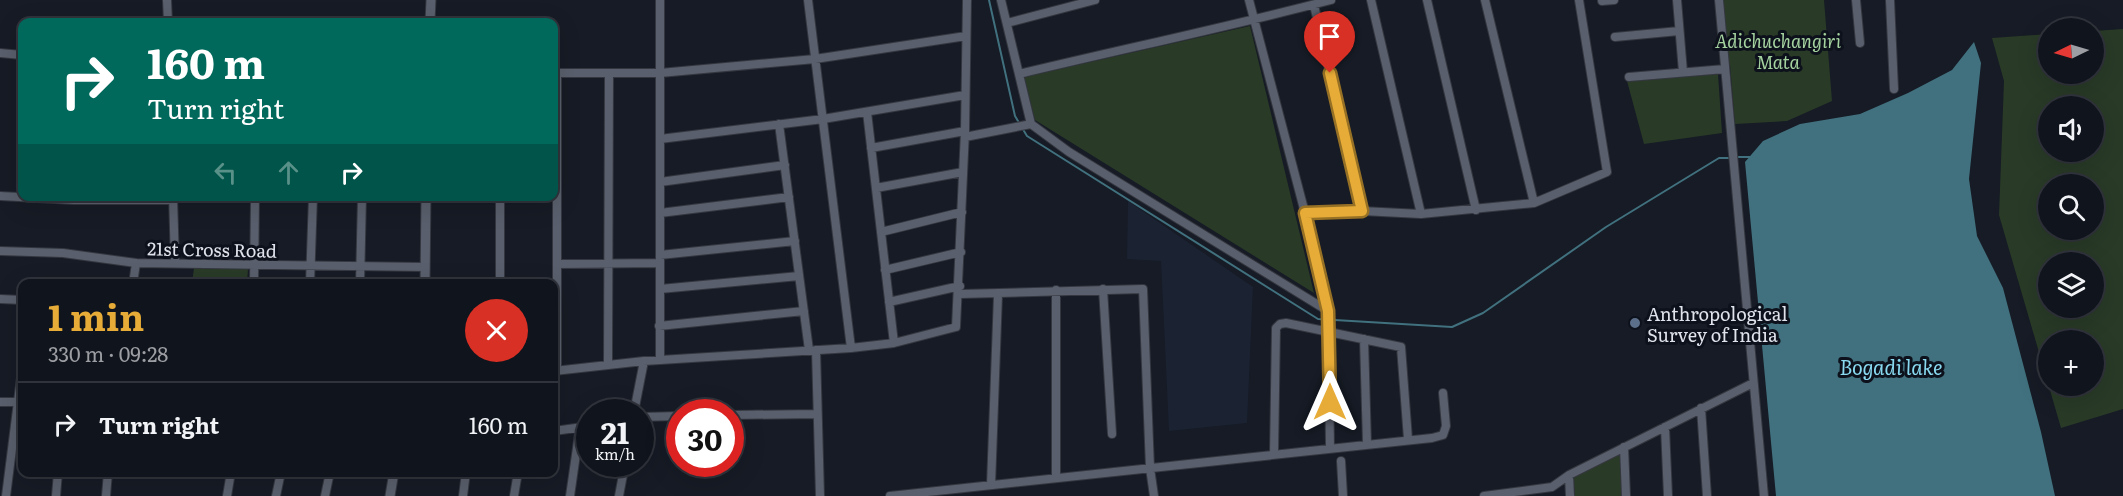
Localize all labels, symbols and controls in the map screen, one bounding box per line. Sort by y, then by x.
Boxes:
pin [1304,11,1355,73]
north arrow [2038,18,2104,84]
map controls [2038,18,2104,396]
icon: arrive [1313,20,1346,53]
park label: Adichuchangiri Mata [1715,27,1842,75]
text: 160 m [147,30,265,92]
icon: right [48,42,126,120]
text: Turn right [147,87,284,127]
button: sound [2038,96,2104,162]
icon: left [209,156,242,189]
icon: ahead [272,156,305,189]
icon: right [335,156,368,189]
button: search [2038,174,2104,240]
street label: 21st Cross Road [147,234,277,264]
button: layers [2038,252,2104,318]
text: 1 min [48,289,144,342]
button: close [465,299,528,362]
place label: Anthropological Survey of India [1647,300,1788,348]
marker: Anthropological Survey of India [1628,316,1642,330]
button: + [2038,330,2104,396]
text: 330 m · 09:28 [48,338,168,368]
water label: Bogadi lake [1840,351,1942,381]
position arrow [1298,370,1362,434]
speed limit sign: 30 [666,399,744,477]
icon: right [48,408,81,441]
text: Turn right [99,408,219,441]
text: 160 m [469,408,528,441]
text: 21 [601,409,629,453]
text: km/h [595,442,635,465]

